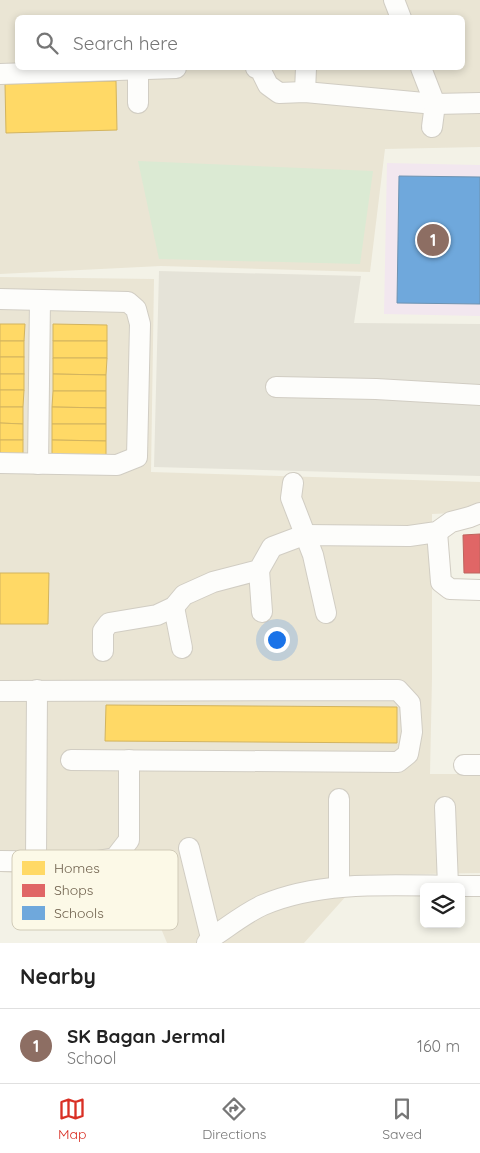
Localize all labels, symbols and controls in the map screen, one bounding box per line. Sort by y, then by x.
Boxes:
search box [15,15,465,70]
icon: search [33,29,61,57]
text: Search here [73,31,178,55]
pin: 1 [417,221,449,259]
your location [264,627,290,653]
legend [12,850,178,930]
text: Homes [54,859,100,877]
text: Shops [54,881,93,899]
map controls [420,883,465,928]
button: layers [420,883,465,928]
text: Schools [54,904,104,922]
text: Nearby [20,963,96,989]
text: SK Bagan Jermal [67,1024,226,1048]
text: 1 [33,1036,39,1056]
text: 160 m [417,1036,460,1056]
text: School [67,1048,116,1068]
tab: Map [58,1095,86,1143]
tab: Directions [202,1095,266,1143]
tab: Saved [382,1095,422,1143]

